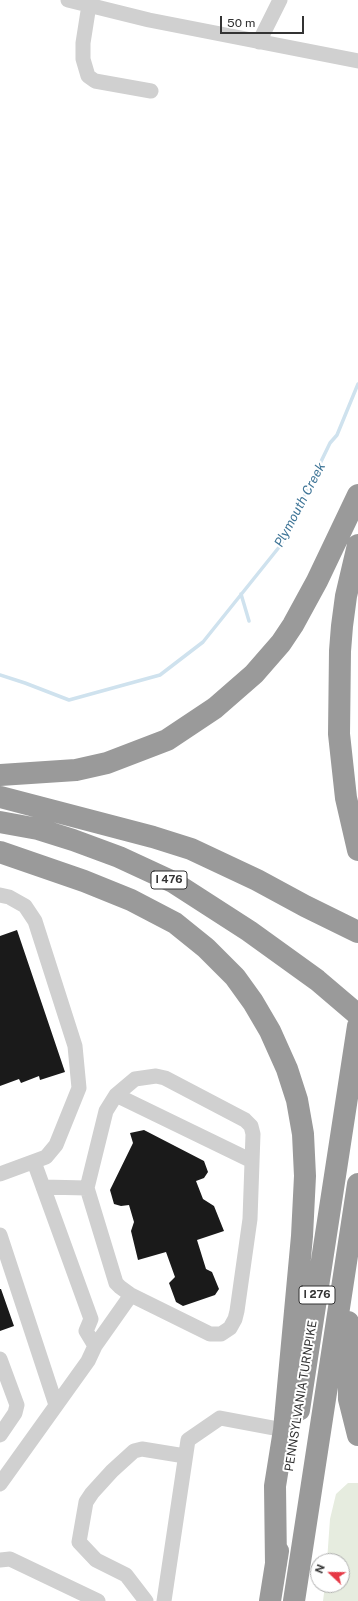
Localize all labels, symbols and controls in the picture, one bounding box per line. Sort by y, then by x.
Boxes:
scale bar [222,8,306,34]
text: 50 m [227,16,255,30]
water label: Plymouth Creek [271,460,329,550]
road number: I 476 [151,871,187,889]
road number: I 276 [299,1286,335,1304]
street label: PENNSYLVANIA TURNPIKE [282,1319,320,1473]
north arrow [310,1553,350,1593]
text: N [313,1563,327,1575]

